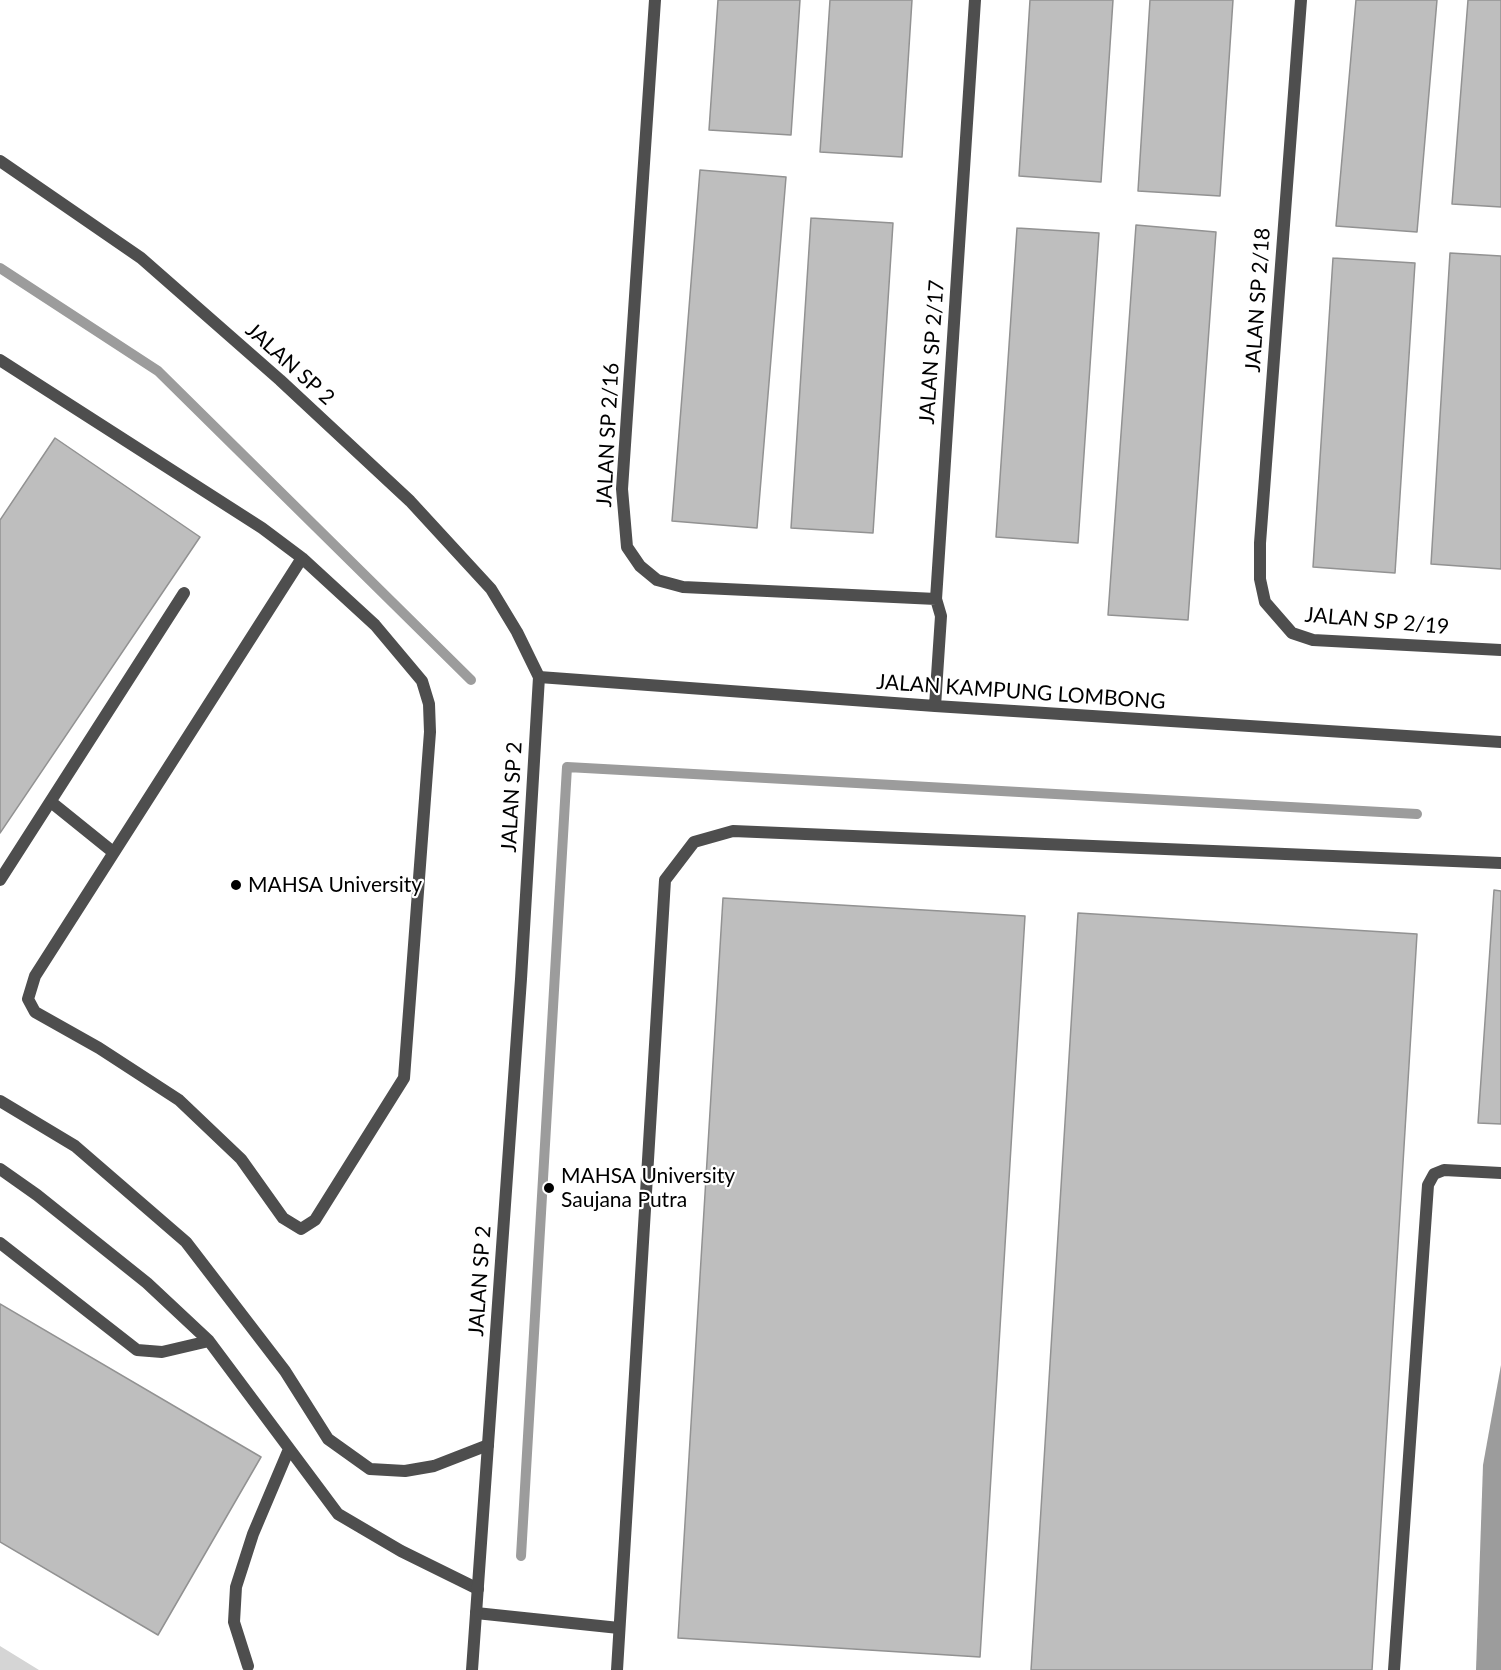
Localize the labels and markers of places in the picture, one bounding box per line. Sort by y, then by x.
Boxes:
place label: MAHSA University [248,872,422,898]
marker: MAHSA University [229,878,243,892]
place label: MAHSA University Saujana Putra [561,1163,735,1213]
marker: MAHSA University Saujana Putra [542,1181,556,1195]

